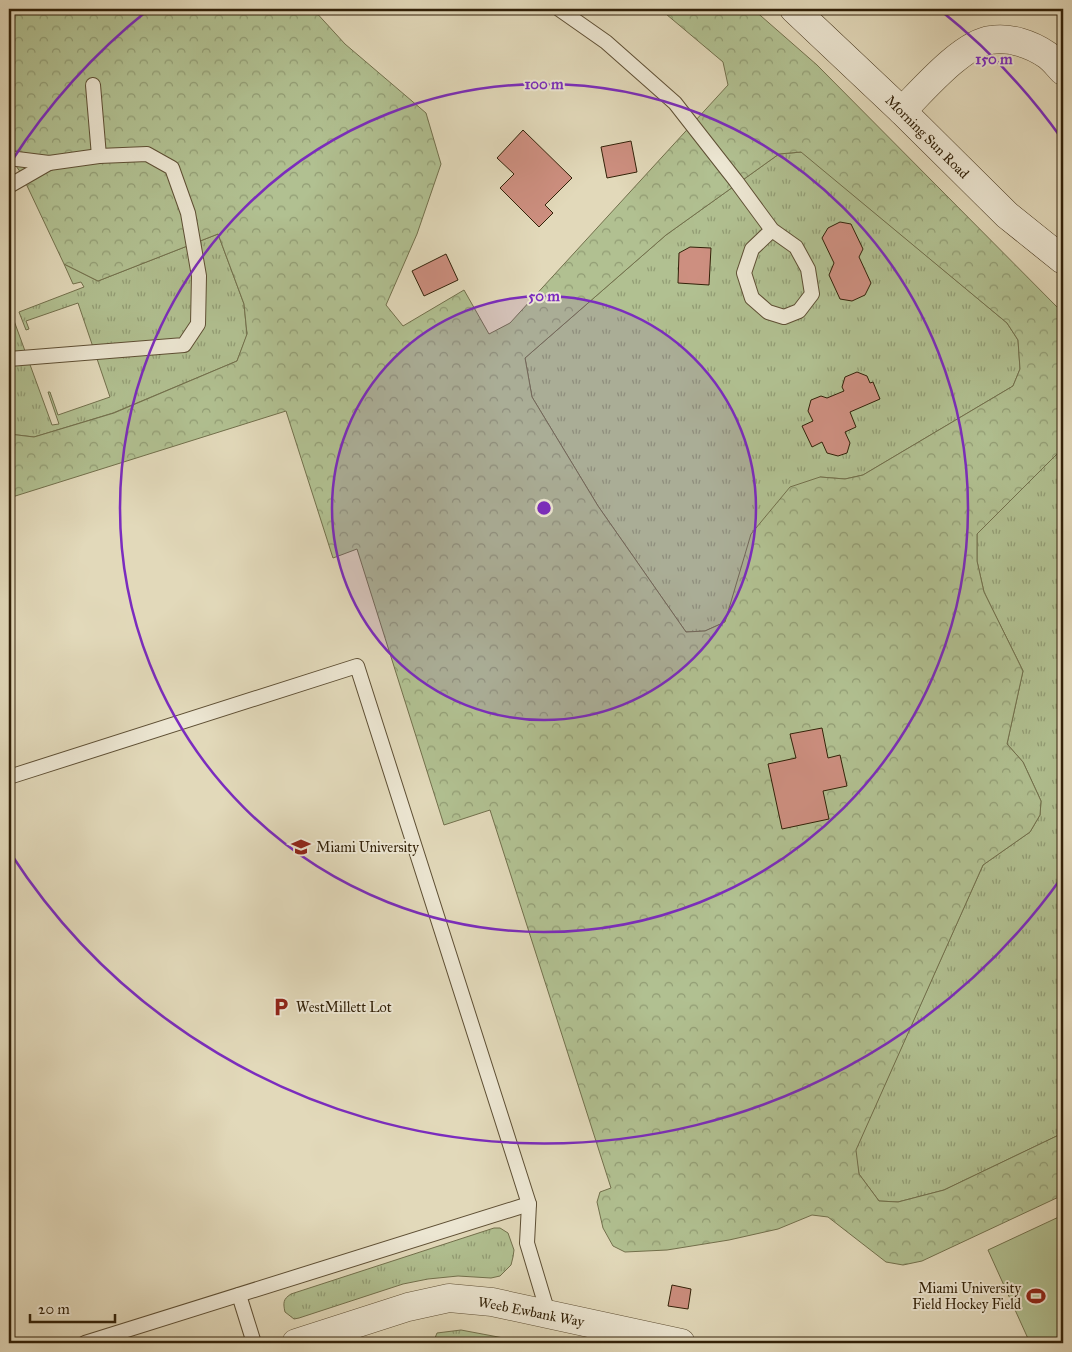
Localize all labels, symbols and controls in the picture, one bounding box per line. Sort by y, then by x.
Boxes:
text: 150 m [975,50,1013,68]
text: 100 m [524,75,564,93]
street label: Morning Sun Road [882,92,972,182]
text: 50 m [528,287,560,305]
centre of rings [535,499,553,517]
school or university icon: Miami University [290,836,312,858]
place label: Miami University [316,839,419,856]
parking icon: WestMillett Lot [270,996,292,1018]
place label: WestMillett Lot [296,999,392,1016]
place label: Miami University Field Hockey Field [912,1280,1021,1313]
sports icon: Miami University Field Hockey Field [1025,1285,1047,1307]
scale bar [30,1292,115,1324]
street label: Weeb Ewbank Way [476,1293,586,1331]
text: 20 m [38,1300,70,1318]

